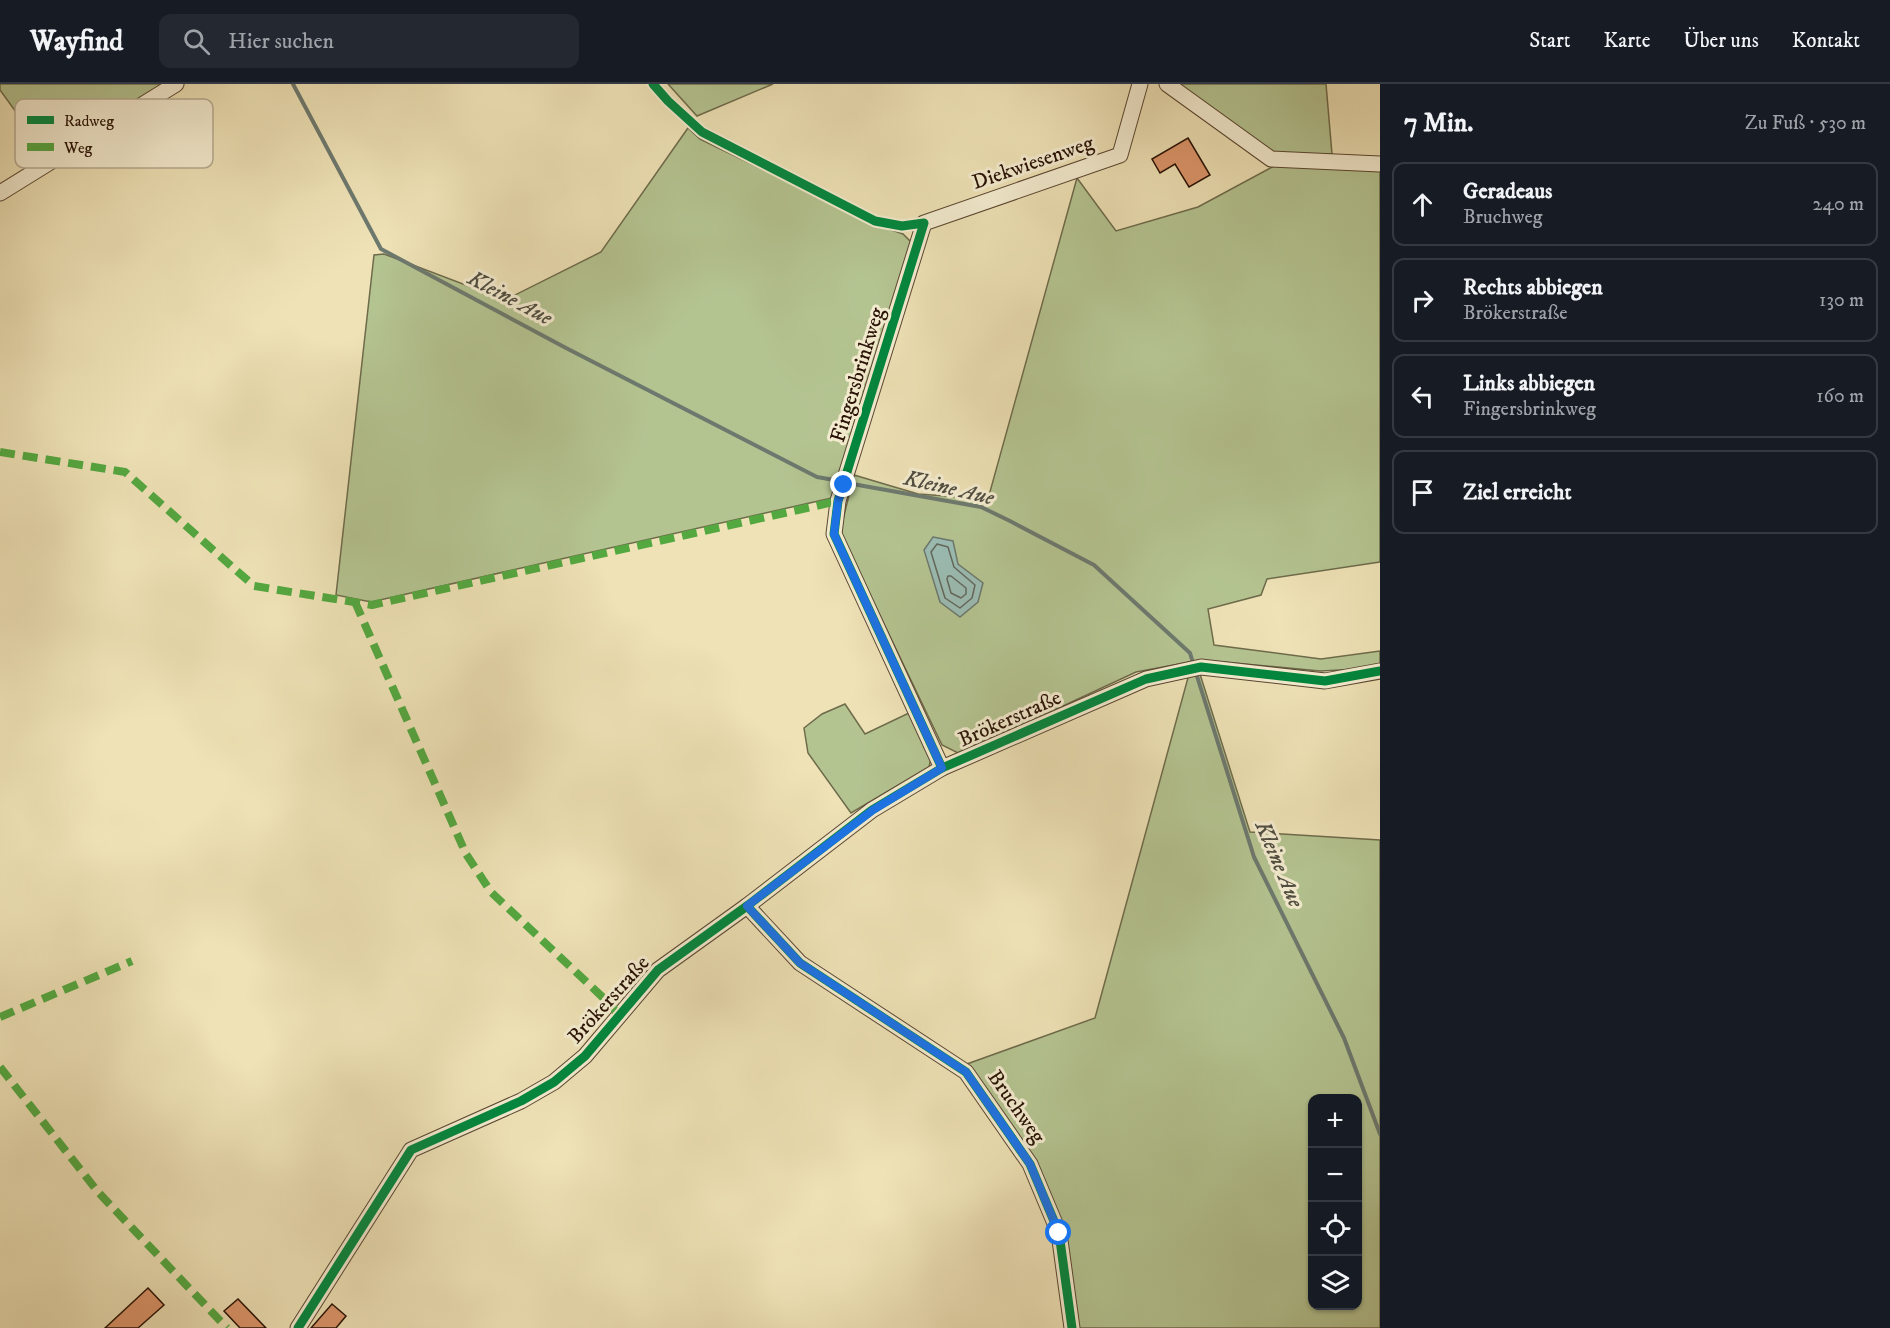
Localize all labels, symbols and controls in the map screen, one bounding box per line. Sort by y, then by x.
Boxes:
search box [159,14,579,68]
text: Wayfind [30,24,123,59]
icon: search [180,25,213,58]
text: Hier suchen [228,28,334,55]
text: Start [1529,28,1571,54]
text: Karte [1604,28,1650,54]
text: Über uns [1683,28,1759,54]
text: Kontakt [1792,28,1860,54]
legend [15,99,213,168]
text: 7 Min. [1404,107,1473,140]
text: Radweg [64,111,114,131]
text: Zu Fuß · 530 m [1745,111,1866,136]
street label: Diekwiesenweg [969,130,1098,196]
text: Weg [63,138,93,158]
text: Geradeaus [1463,178,1552,205]
icon: ahead [1406,188,1439,221]
text: 240 m [1813,192,1864,217]
text: Bruchweg [1463,205,1542,230]
water label: Kleine Aue [462,264,557,332]
text: Rechts abbiegen [1463,274,1603,301]
icon: right [1406,284,1439,317]
text: 130 m [1819,288,1864,313]
text: Brökerstraße [1463,301,1568,326]
street label: Fingersbrinkweg [825,304,891,446]
text: Links abbiegen [1463,370,1595,397]
icon: left [1406,380,1439,413]
text: 160 m [1816,384,1864,409]
text: Fingersbrinkweg [1463,397,1596,422]
water label: Kleine Aue [900,464,997,512]
route end [830,471,856,497]
icon: arrive [1406,476,1439,509]
text: Ziel erreicht [1463,479,1571,506]
street label: Brökerstraße [955,685,1066,753]
water label: Kleine Aue [1248,816,1309,912]
street label: Brökerstraße [563,950,656,1049]
street label: Bruchweg [981,1065,1051,1149]
map controls [1308,1094,1362,1310]
button: + [1308,1094,1362,1148]
button: − [1308,1148,1362,1202]
button: locate [1308,1202,1362,1256]
route start [1045,1219,1071,1245]
button: layers [1308,1256,1362,1310]

